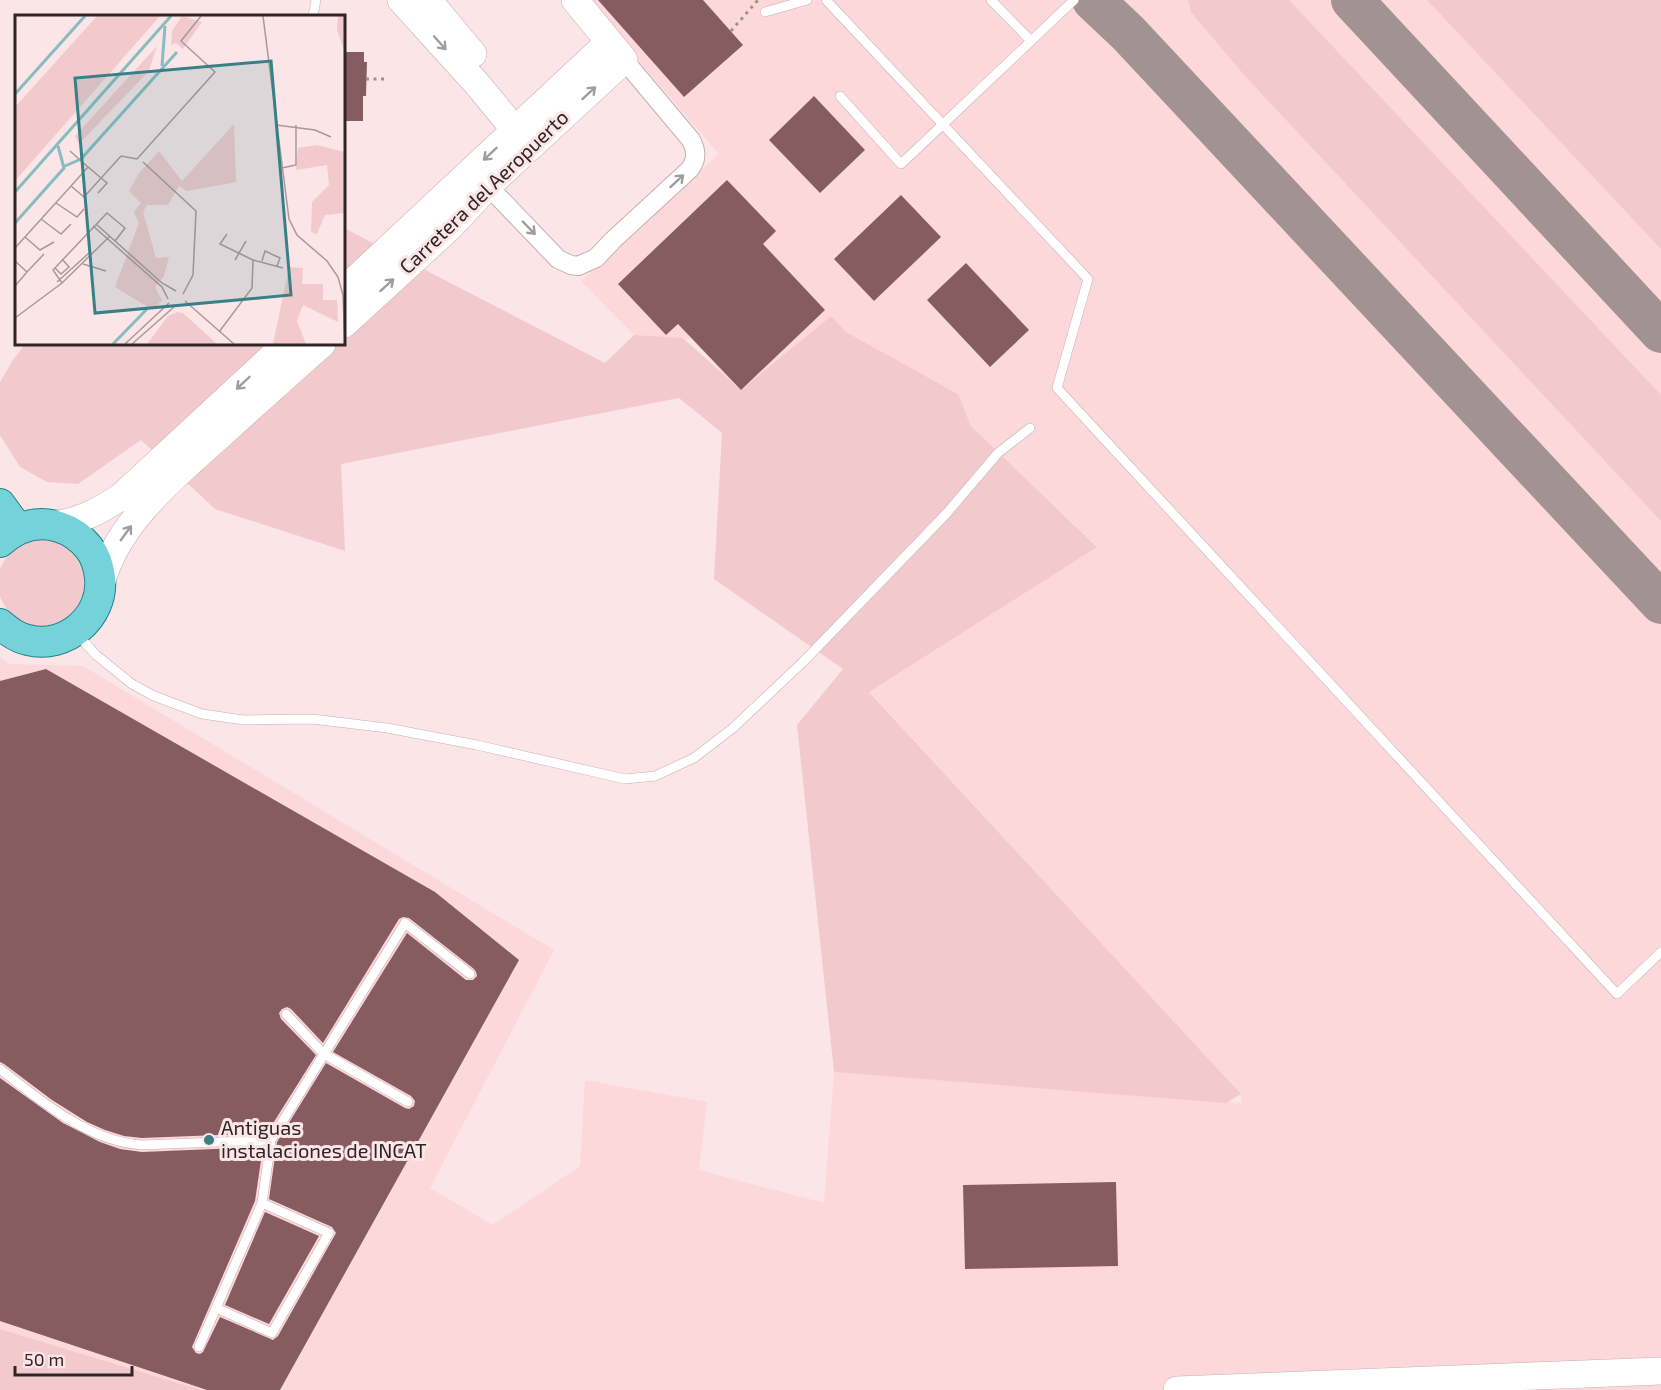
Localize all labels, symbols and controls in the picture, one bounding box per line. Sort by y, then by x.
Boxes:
inset map [15,15,345,345]
one-way arrow [433,36,447,51]
one-way arrow [581,86,596,100]
street label: Carretera del Aeropuerto [394,104,573,278]
one-way arrow [483,147,498,161]
one-way arrow [669,174,684,188]
one-way arrow [521,221,536,236]
one-way arrow [379,278,394,292]
one-way arrow [236,376,251,391]
one-way arrow [120,525,132,541]
place label: Antiguas instalaciones de INCAT [221,1115,427,1162]
marker: Antiguas instalaciones de INCAT [202,1133,216,1147]
scale bar [15,1339,132,1377]
text: 50 m [24,1348,64,1370]

